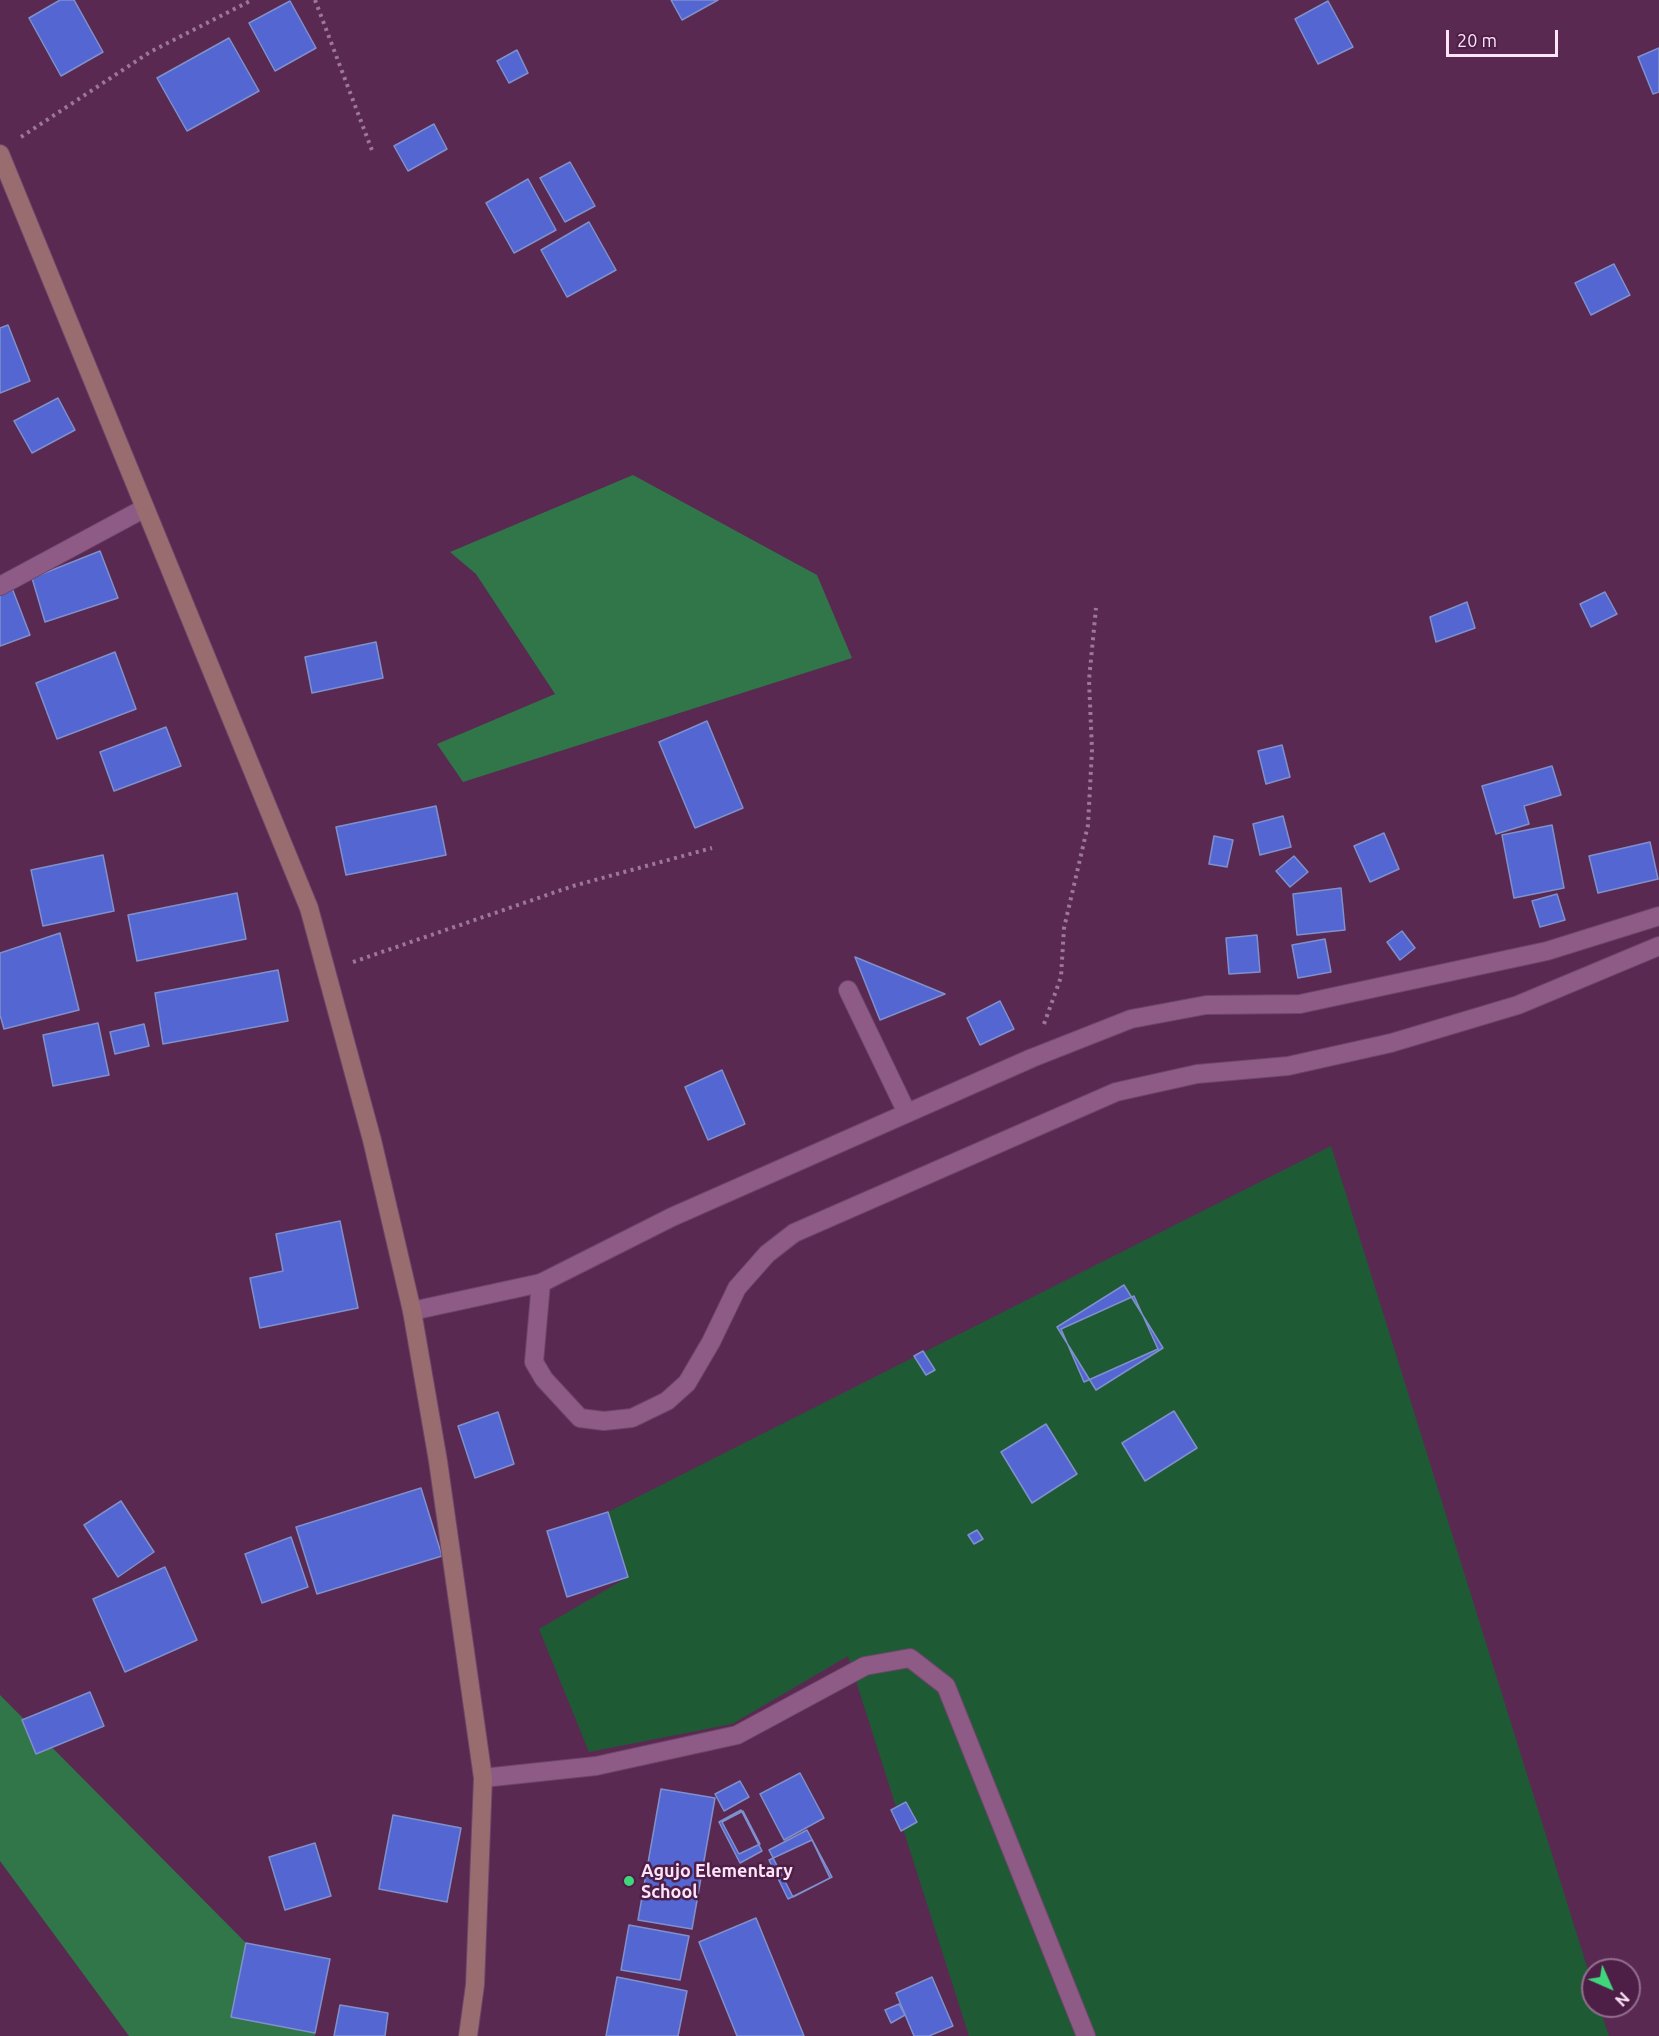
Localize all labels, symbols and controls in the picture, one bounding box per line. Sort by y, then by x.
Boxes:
scale bar [1449,18,1562,56]
text: 20 m [1457,30,1497,50]
place label: Agujo Elementary School [641,1860,793,1902]
marker: Agujo Elementary School [622,1874,636,1888]
north arrow [1581,1958,1641,2018]
text: N [1612,1989,1633,2010]

